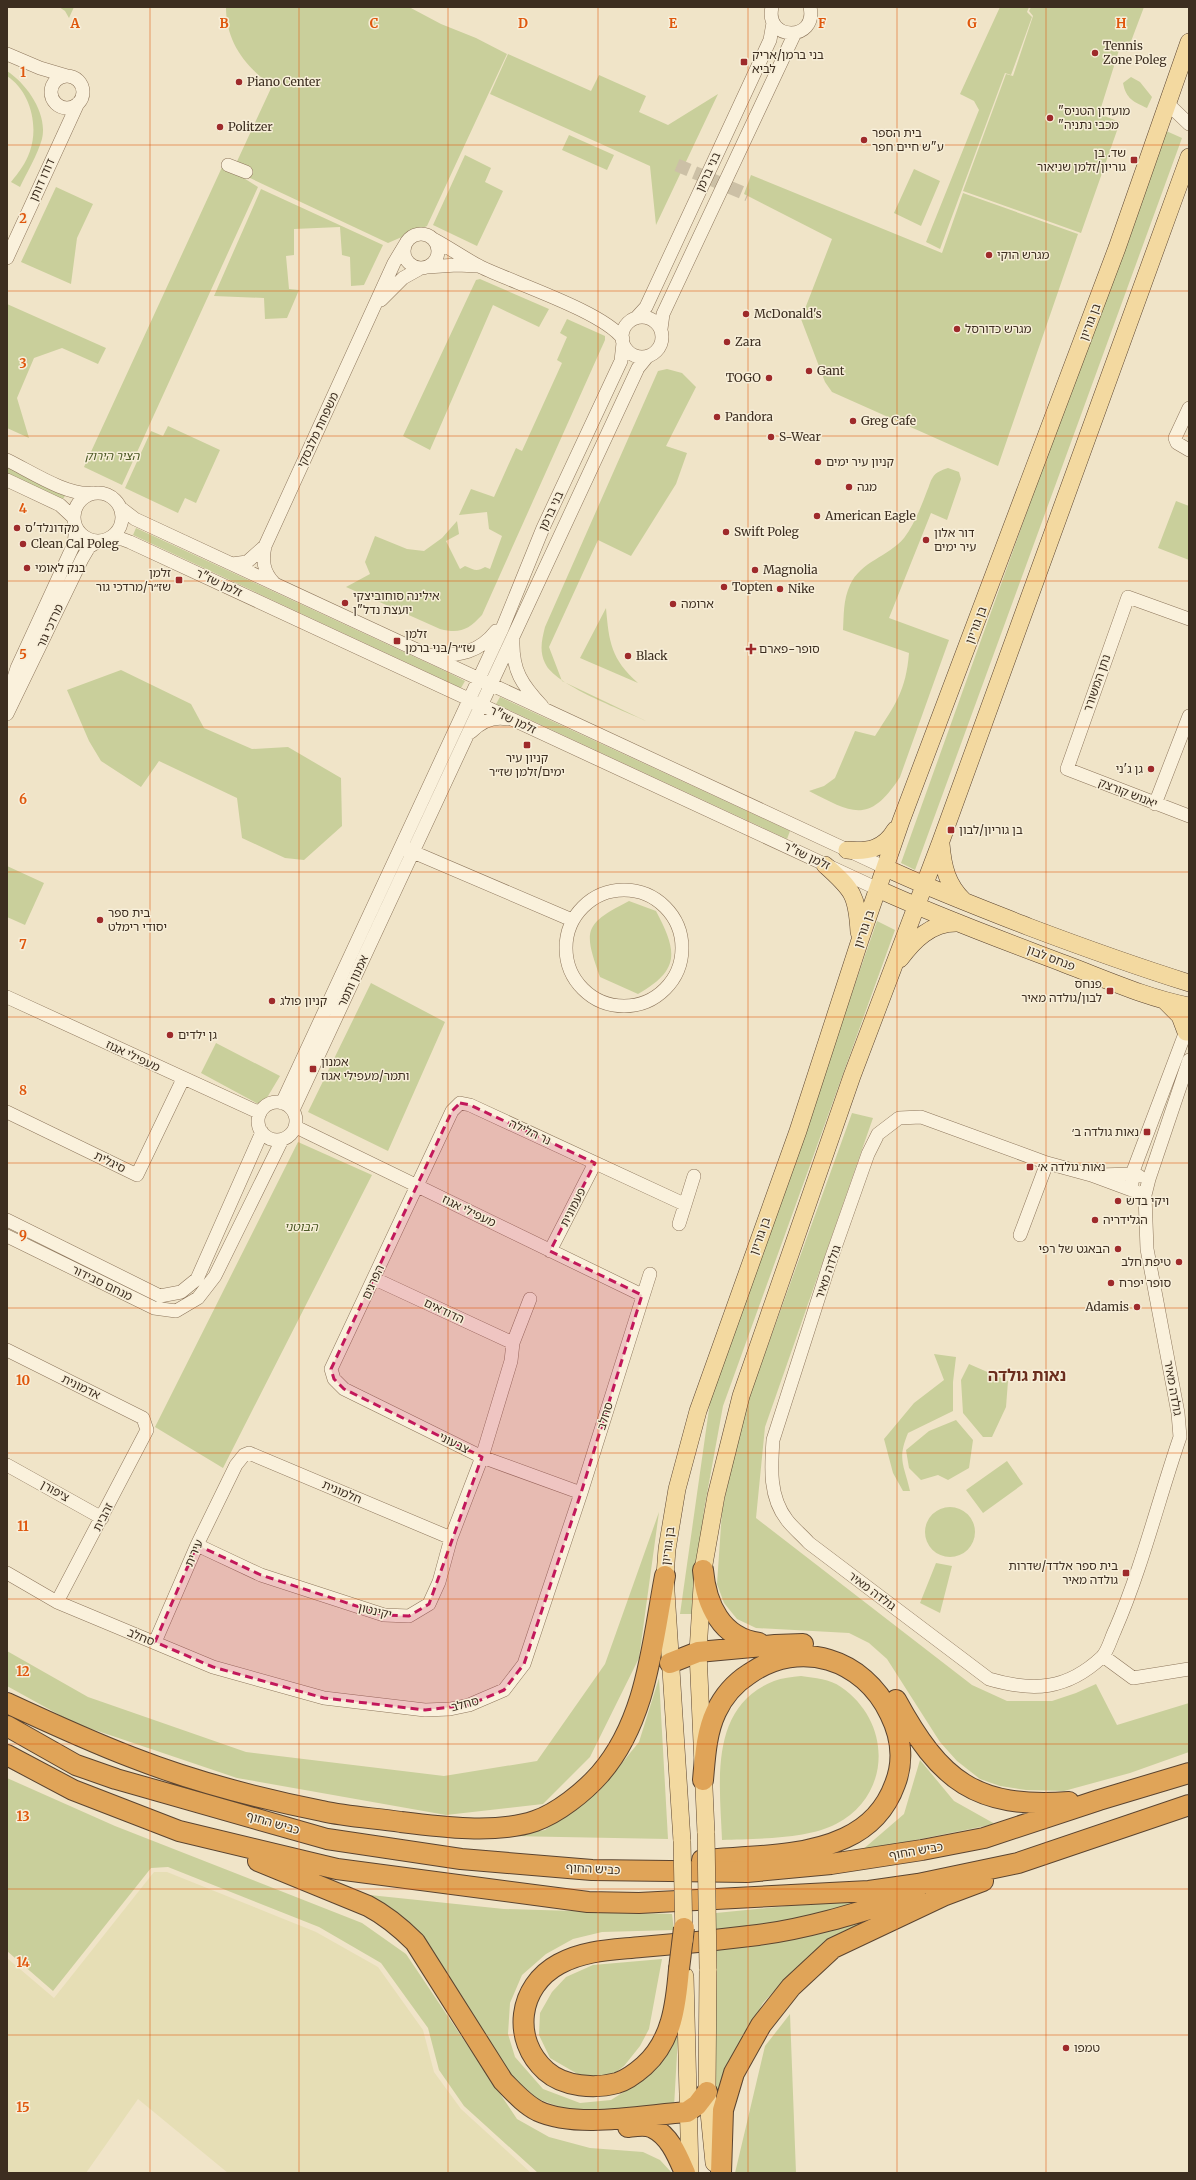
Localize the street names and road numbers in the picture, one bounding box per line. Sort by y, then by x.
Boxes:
street label: בני ברמן [692,149,723,194]
street label: דודו דותן [25,156,58,204]
street label: בן גוריון [1076,301,1104,343]
street label: משפחת מלבסקי [293,389,342,470]
street label: בני ברמן [535,488,566,533]
street label: זלמן שז"ר [193,565,245,600]
street label: מרדכי גור [33,601,66,650]
street label: בן גוריון [962,604,990,646]
street label: נתן המשורר [1080,652,1113,713]
street label: זלמן שז"ר [487,702,539,737]
street label: יאנוש קורצק [1096,774,1160,811]
street label: זלמן שז"ר [781,838,833,873]
street label: בן גוריון [850,908,877,950]
street label: פנחס לבון [1025,941,1077,974]
street label: אמנון ותמר [334,952,371,1009]
street label: מעפילי אגוז [104,1036,163,1075]
street label: נר הלילה [507,1115,554,1148]
street label: סיגלית [92,1148,129,1176]
street label: פעמונית [556,1185,589,1229]
street label: מעפילי אגוז [440,1191,499,1230]
street label: בן גוריון [746,1215,773,1257]
street label: גולדה מאיר [811,1243,844,1301]
street label: מנחם סבידור [69,1261,135,1304]
street label: הפרגים [358,1262,387,1301]
street label: הדודאים [422,1295,467,1326]
street label: גולדה מאיר [1161,1359,1186,1417]
street label: אדמונית [59,1371,103,1403]
street label: סחלב [593,1400,616,1432]
street label: צבעוני [437,1429,472,1456]
street label: חלמונית [320,1476,364,1507]
street label: ציפורן [38,1477,73,1505]
street label: זהבית [89,1500,116,1533]
street label: בן גוריון [658,1526,677,1566]
street label: עירית [181,1537,206,1569]
street label: גולדה מאיר [845,1568,900,1614]
street label: יקינטון [357,1599,393,1622]
street label: סחלב [125,1624,157,1649]
street label: סחלב [449,1693,481,1714]
street label: כביש החוף [245,1808,302,1837]
street label: כביש החוף [888,1838,944,1863]
street label: כביש החוף [565,1860,621,1877]

